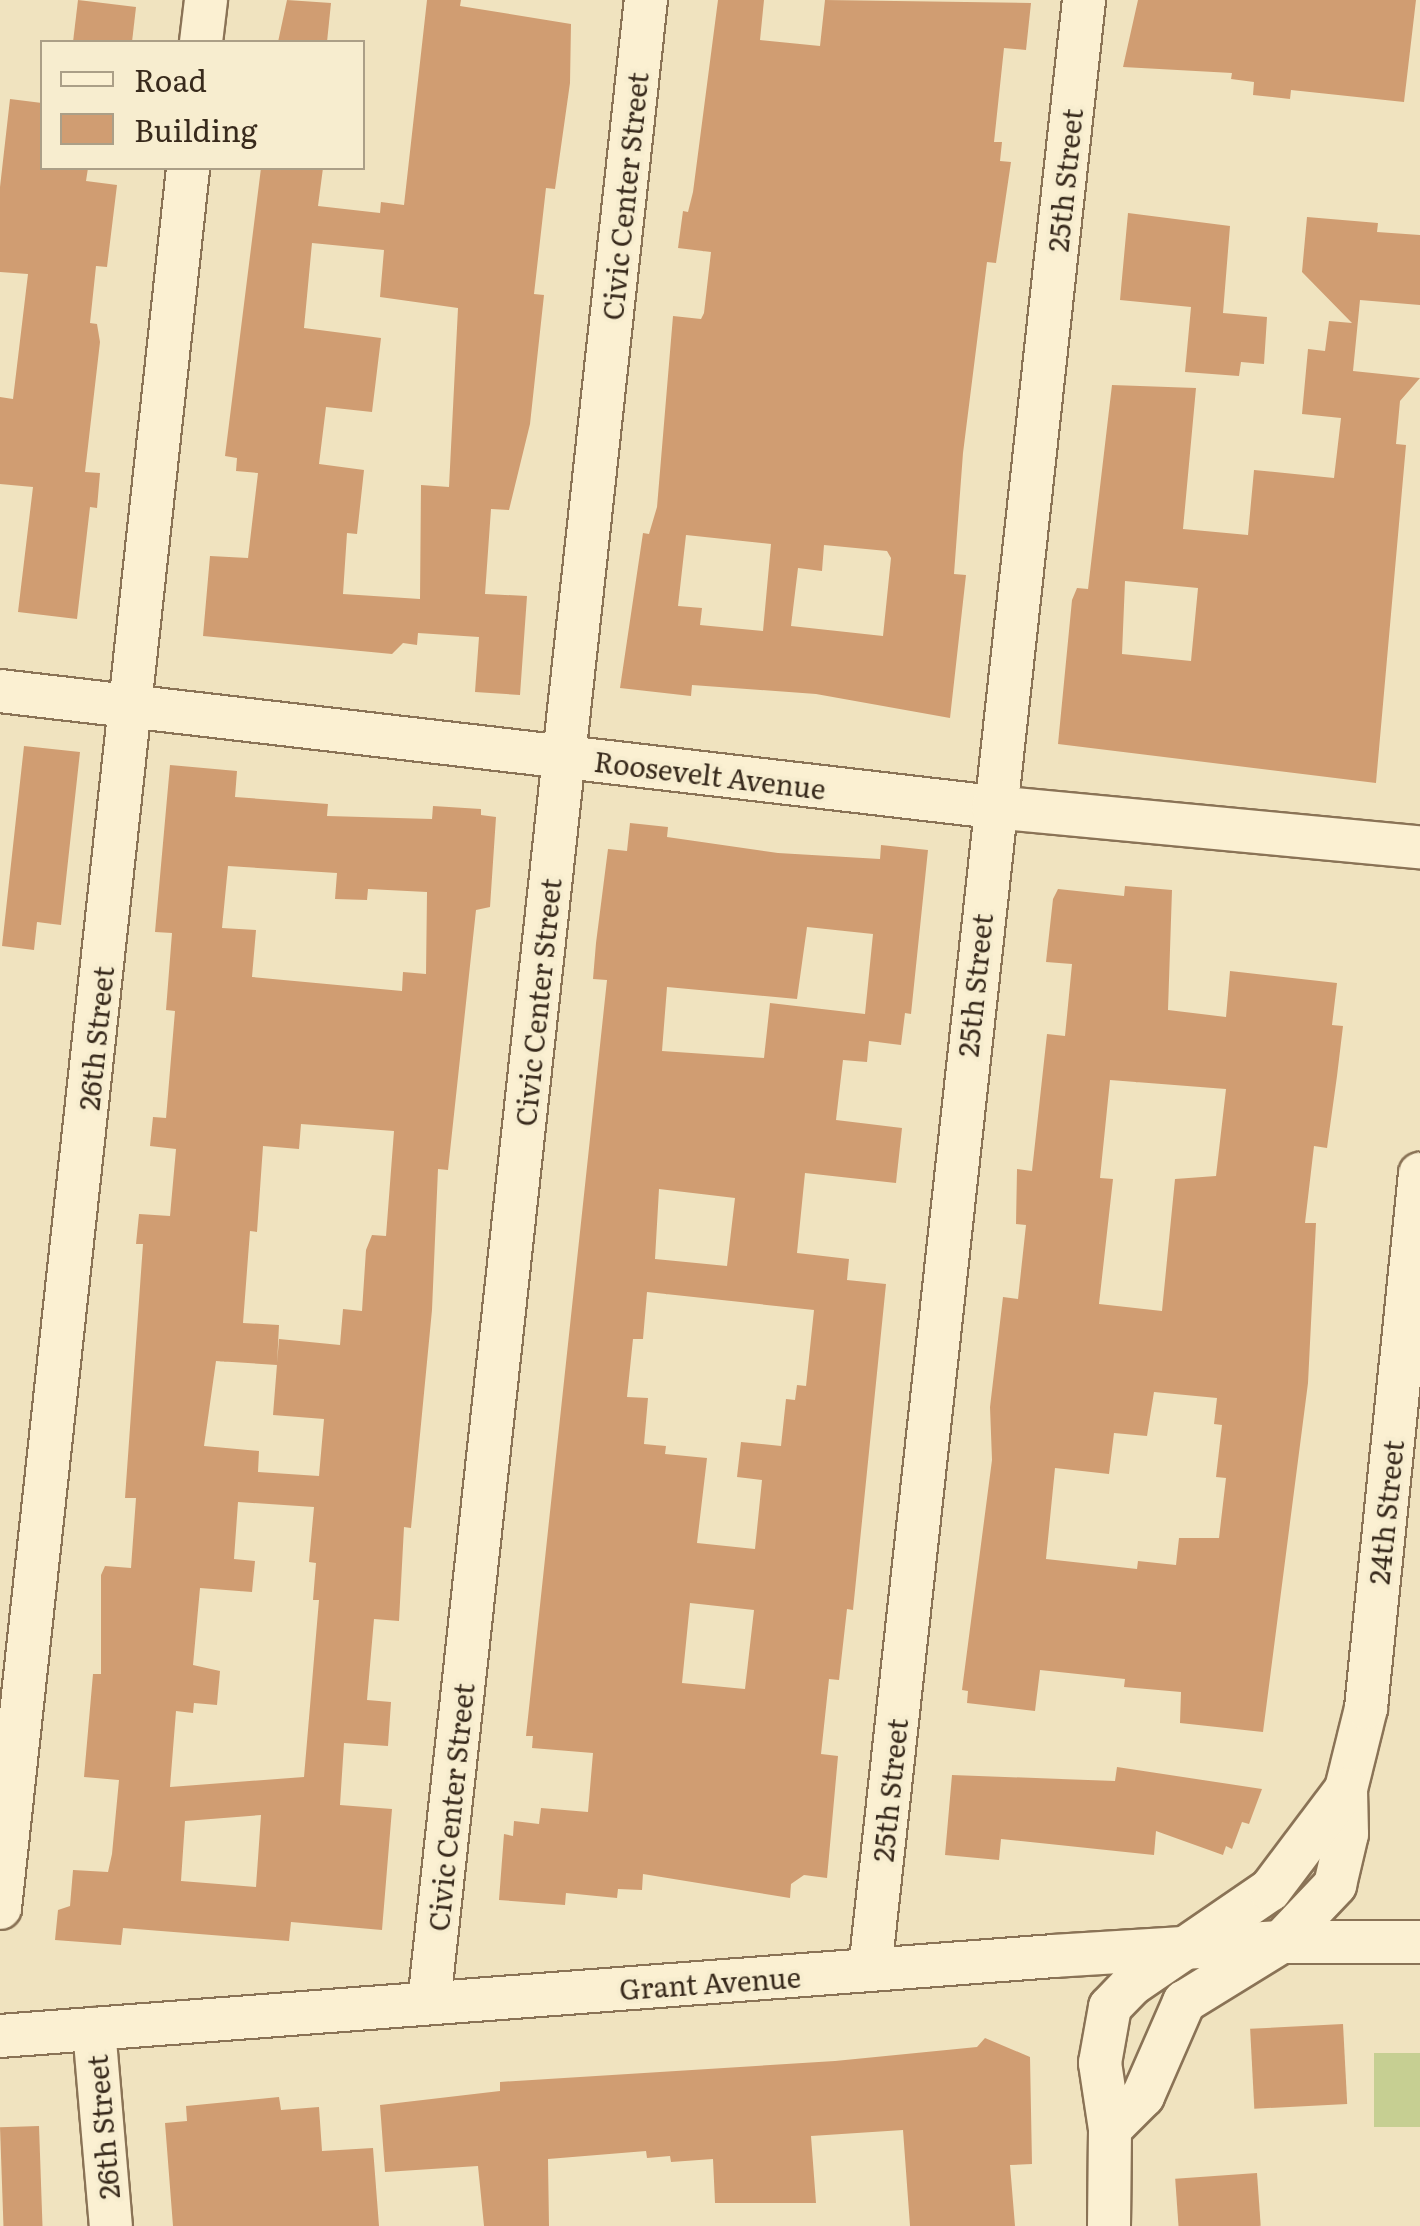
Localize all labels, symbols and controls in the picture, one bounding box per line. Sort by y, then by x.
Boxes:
legend [40,40,365,170]
text: Road [134,57,207,101]
street label: Civic Center Street [594,70,654,322]
text: Building [134,107,258,151]
street label: 25th Street [1040,107,1088,253]
street label: Roosevelt Avenue [592,743,828,805]
street label: Civic Center Street [507,876,567,1128]
street label: 25th Street [950,912,998,1058]
street label: 26th Street [71,964,119,1112]
street label: 24th Street [1361,1438,1409,1586]
street label: Civic Center Street [420,1681,480,1933]
street label: 25th Street [865,1717,913,1863]
street label: Grant Avenue [618,1959,802,2005]
street label: 26th Street [79,2053,125,2201]

